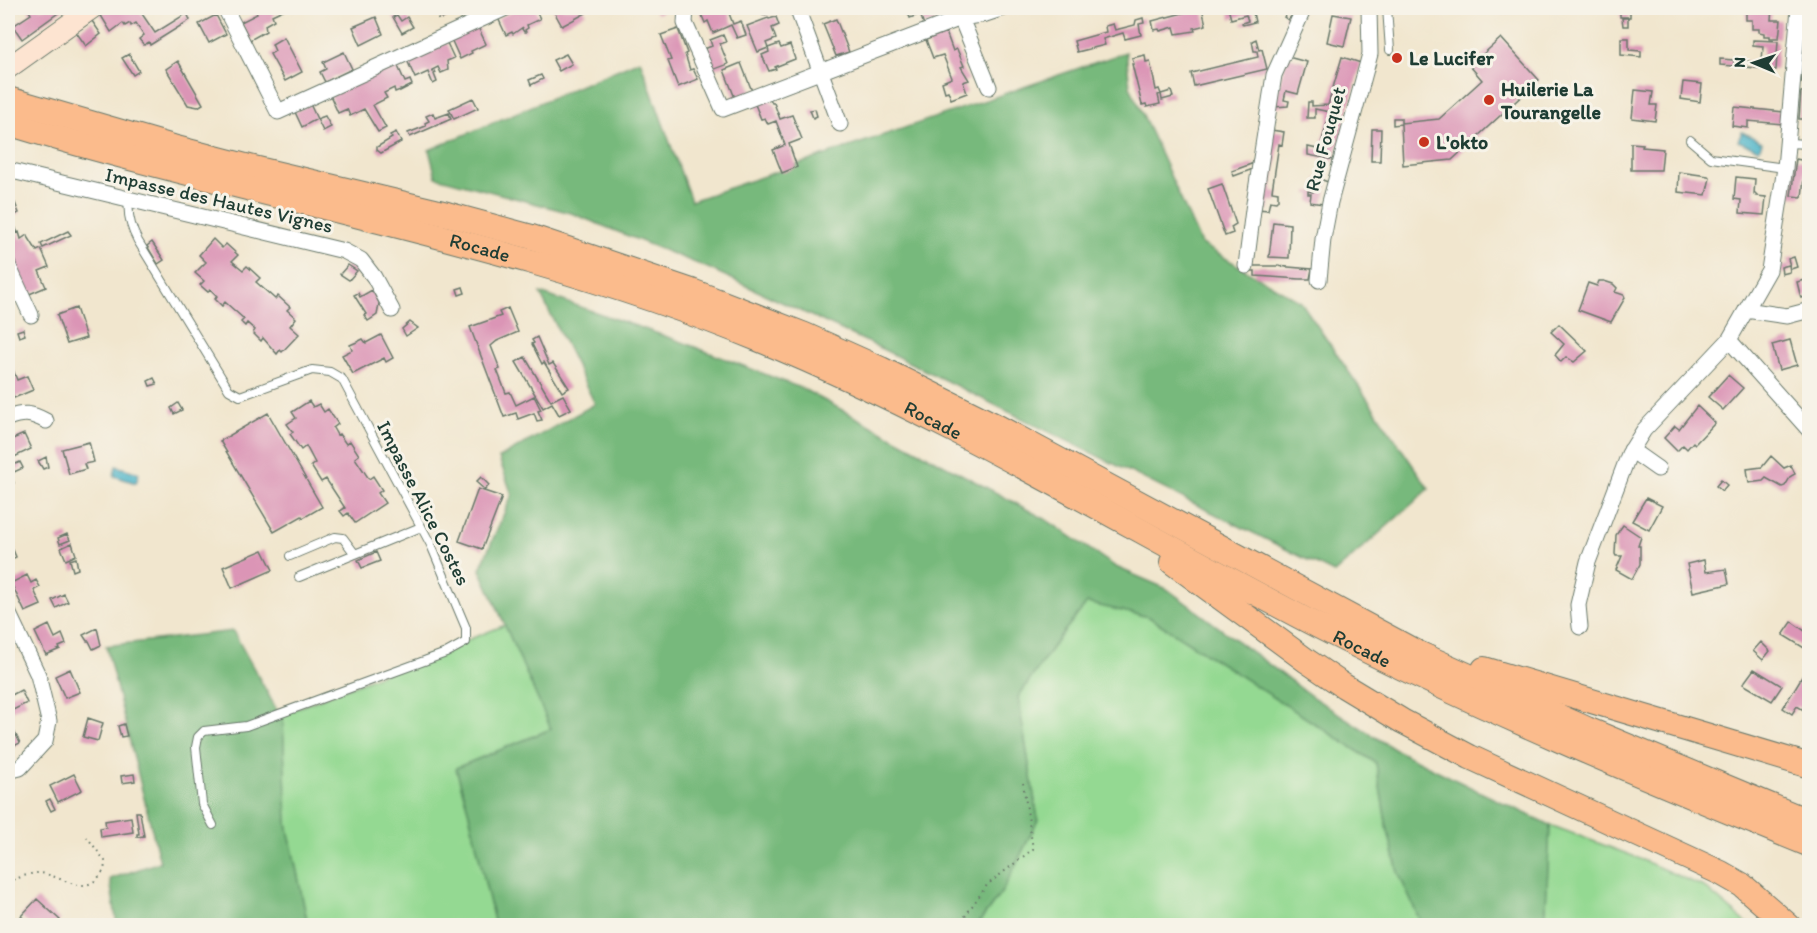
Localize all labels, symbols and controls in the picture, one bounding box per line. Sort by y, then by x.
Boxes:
north arrow [1724,33,1784,93]
place label: Le Lucifer [1409,46,1495,70]
marker: Le Lucifer [1390,51,1404,65]
text: N [1730,57,1749,68]
place label: Huilerie La Tourangelle [1500,77,1601,125]
street label: Rue Fouquet [1300,84,1351,194]
marker: Huilerie La Tourangelle [1482,93,1496,107]
place label: L'okto [1436,130,1488,154]
marker: L'okto [1417,135,1431,149]
street label: Impasse des Hautes Vignes [103,162,335,238]
street label: Rocade [447,228,513,267]
street label: Rocade [900,395,966,445]
street label: Impasse Alice Costes [372,417,476,589]
street label: Rocade [1329,624,1395,673]

